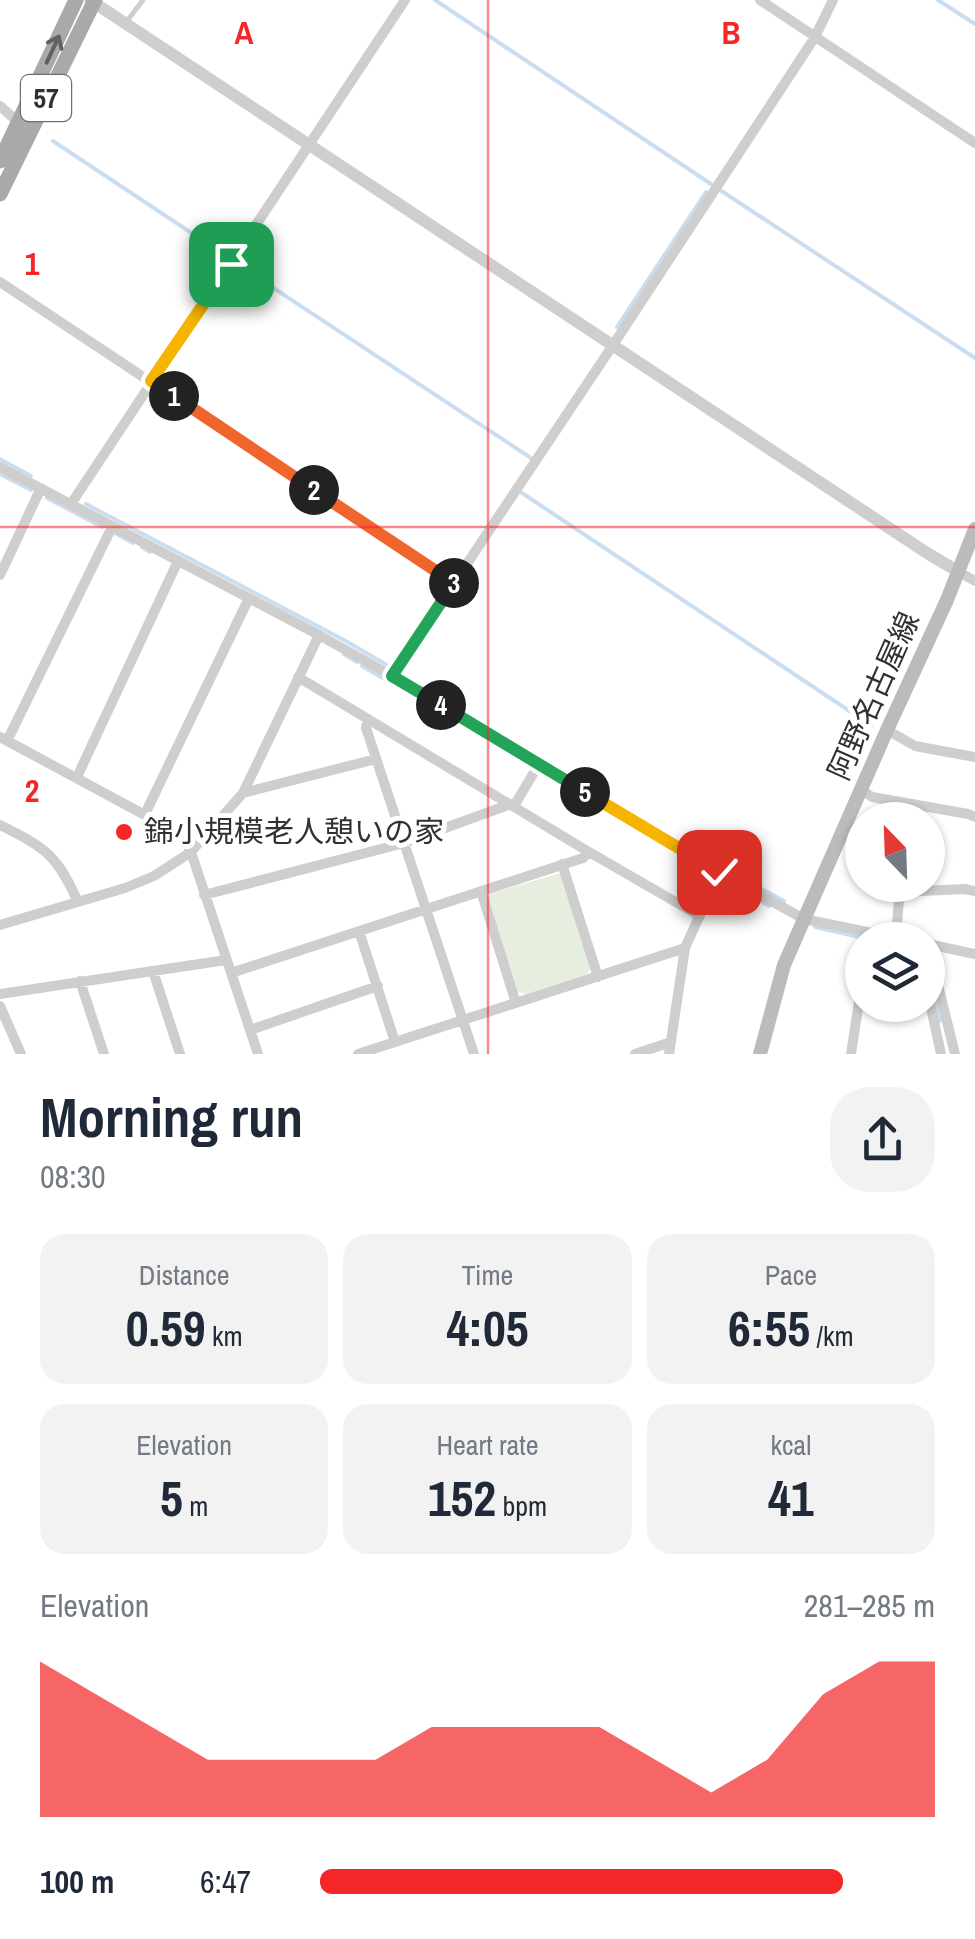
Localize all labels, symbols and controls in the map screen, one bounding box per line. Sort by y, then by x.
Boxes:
text: A [235,11,254,54]
text: B [722,11,740,54]
one-way arrow [44,35,63,65]
road number: 57 [21,75,71,121]
pin [189,222,274,307]
icon: arrive [204,237,259,292]
text: 1 [25,242,40,285]
pin: 1 [149,371,199,421]
text: 1 [168,377,180,415]
pin: 2 [289,465,339,515]
text: 2 [308,471,320,509]
pin: 3 [429,558,479,608]
text: 3 [448,564,460,602]
street label: 阿野名古屋線 [818,605,928,786]
pin: 4 [416,680,466,730]
text: 4 [435,686,447,724]
pin: 5 [560,767,610,817]
text: 2 [25,769,39,812]
text: 5 [579,773,591,811]
north arrow [845,802,945,902]
map controls [845,802,945,1022]
place label: 錦小規模老人憩いの家 [144,811,444,851]
marker: 錦小規模老人憩いの家 [113,821,135,843]
pin [677,830,762,915]
icon: check [692,845,747,900]
button: layers [845,922,945,1022]
text: Morning run [40,1080,303,1154]
button: share [830,1087,935,1192]
text: 08:30 [40,1155,106,1198]
text: Distance [139,1256,229,1294]
text: Time [462,1256,513,1294]
text: Pace [765,1256,817,1294]
text: 0.59 [126,1294,206,1362]
text: 4:05 [446,1294,529,1362]
text: 6:55 [728,1294,810,1362]
text: km [206,1317,243,1355]
text: /km [810,1317,854,1355]
text: Elevation [136,1426,232,1464]
text: Heart rate [436,1426,539,1464]
text: kcal [770,1426,811,1464]
text: 5 [160,1464,183,1532]
text: 152 [428,1464,496,1532]
text: 41 [768,1464,814,1532]
text: m [183,1487,208,1525]
text: bpm [496,1487,547,1525]
text: Elevation [40,1584,149,1627]
text: 281–285 m [804,1584,935,1627]
text: 100 m [40,1860,114,1903]
text: 6:47 [200,1860,251,1903]

